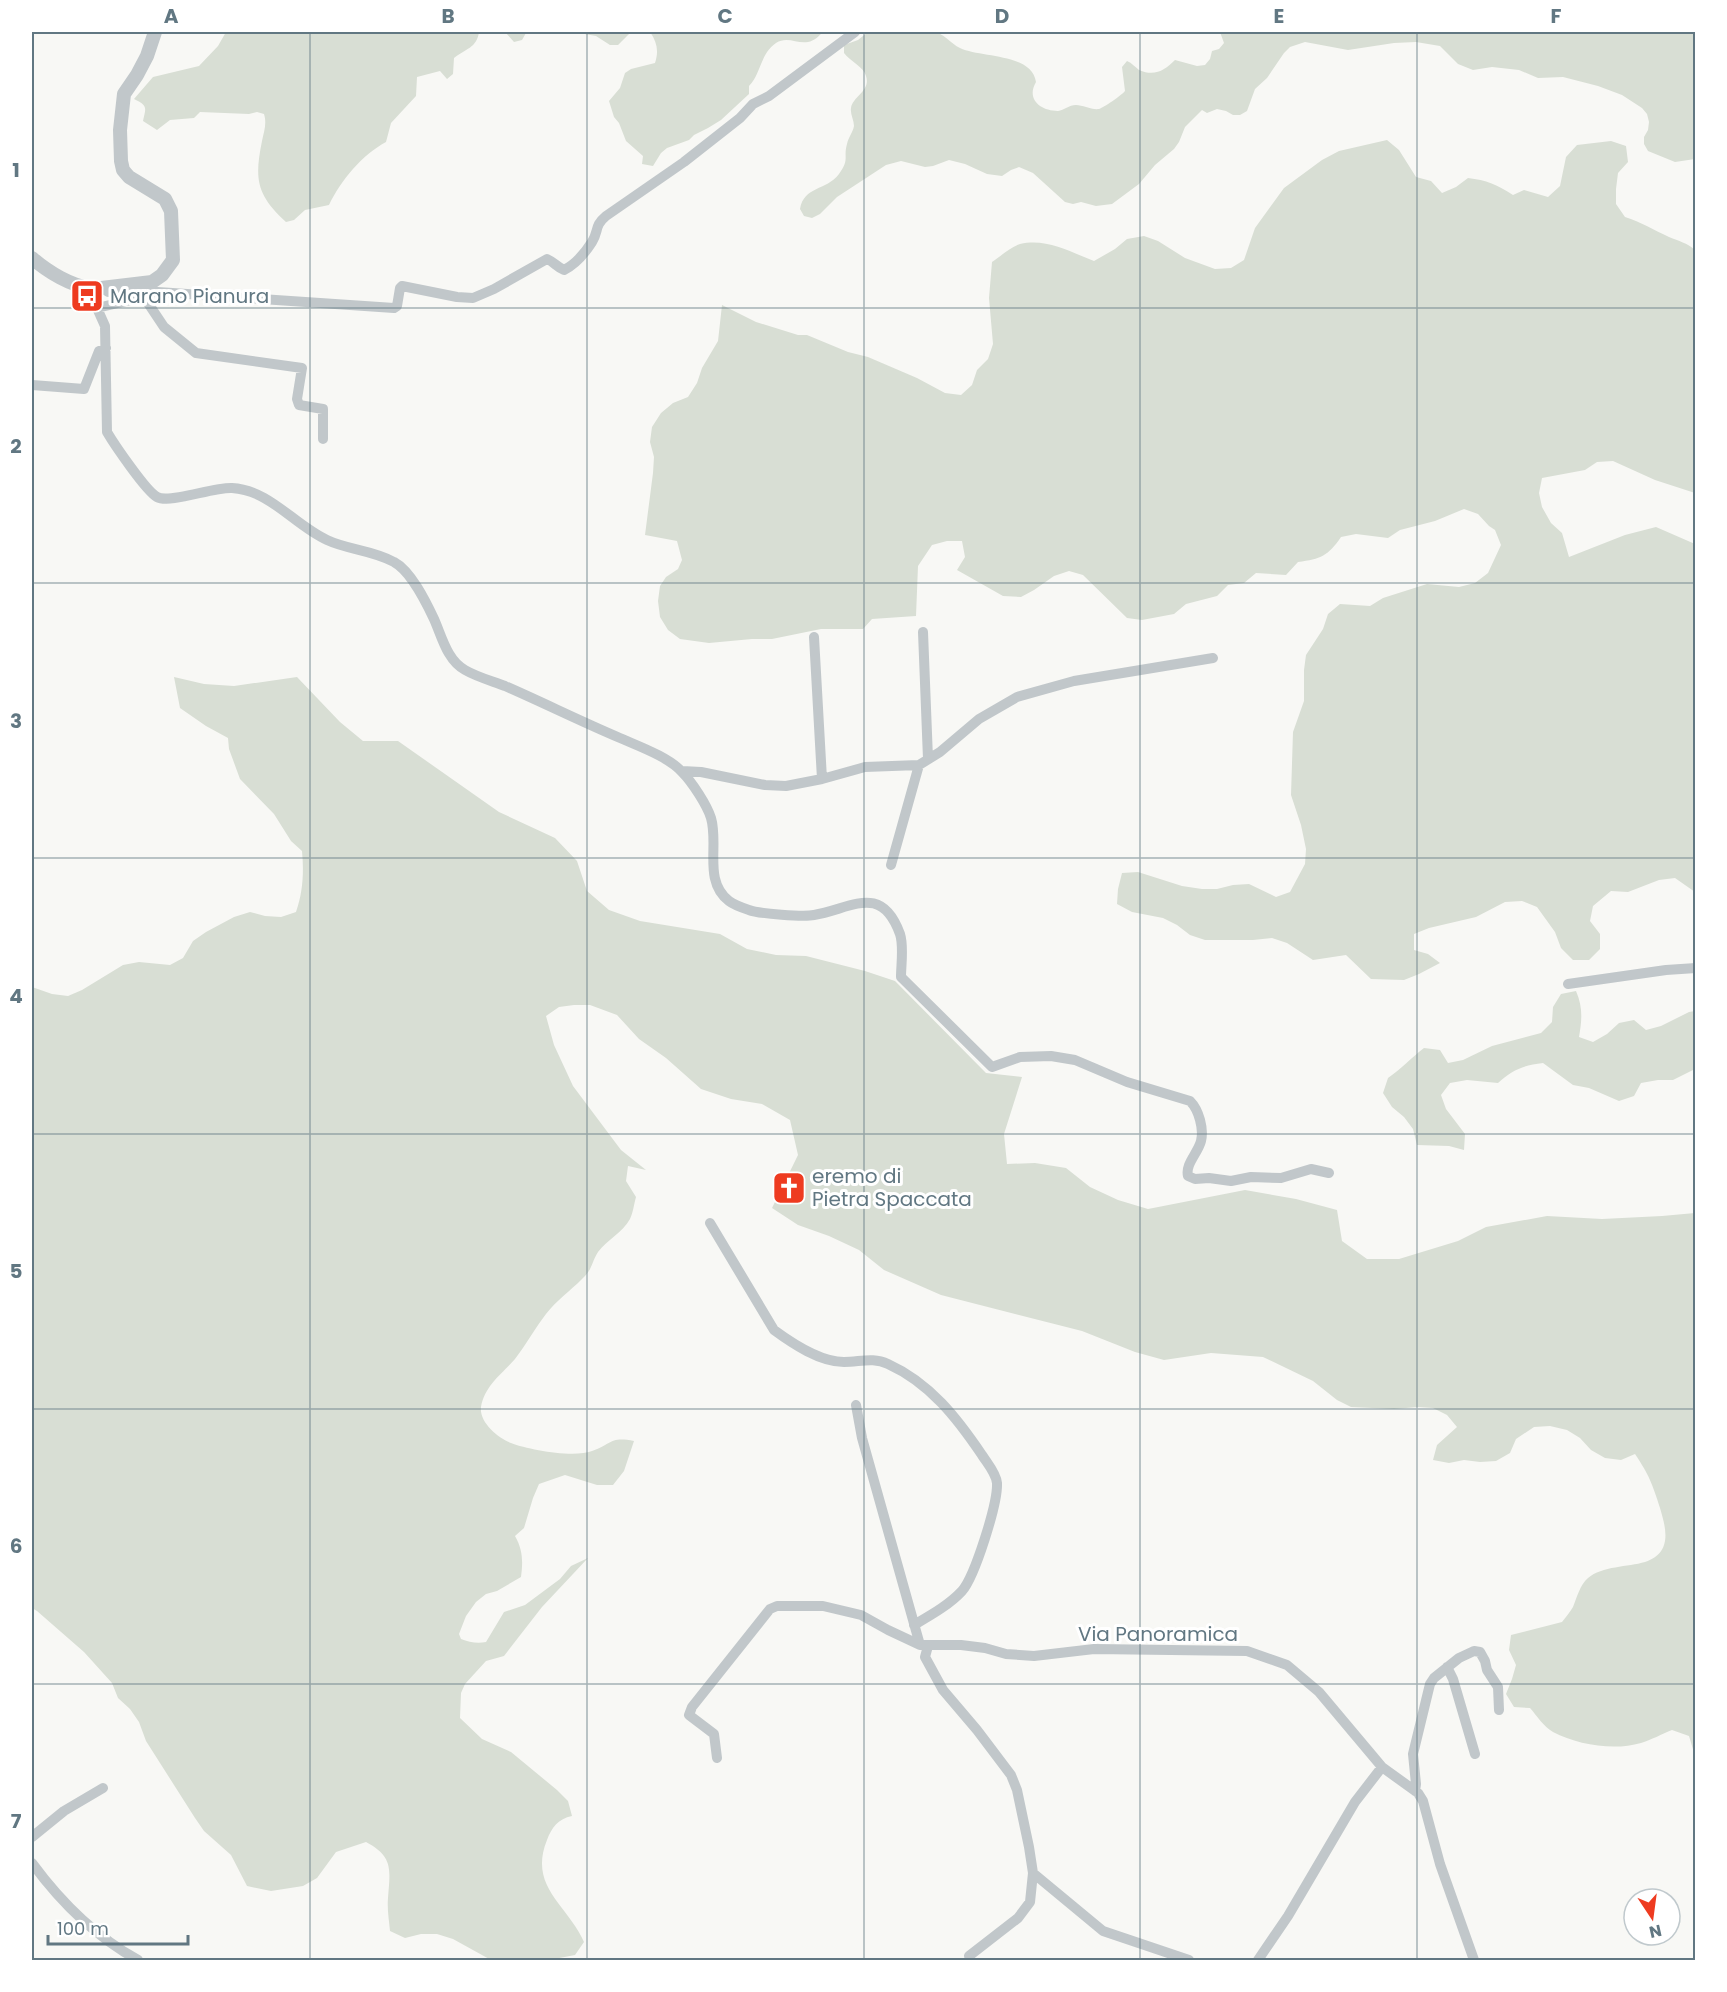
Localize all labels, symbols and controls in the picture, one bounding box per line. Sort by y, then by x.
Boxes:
text: A [164,2,179,30]
text: B [441,2,455,30]
text: C [717,2,733,30]
text: D [995,2,1009,30]
text: E [1274,2,1284,30]
text: F [1551,2,1562,30]
text: 1 [12,156,20,184]
bus stop icon: Marano Pianura [69,278,105,314]
place label: Marano Pianura [110,282,269,310]
text: 2 [10,432,22,460]
text: 3 [10,707,22,735]
text: 4 [9,982,23,1010]
place label: eremo di Pietra Spaccata [812,1162,972,1213]
church icon: eremo di Pietra Spaccata [771,1170,807,1206]
text: 5 [10,1257,23,1285]
text: 6 [10,1532,22,1560]
street label: Via Panoramica [1078,1620,1238,1648]
text: 7 [11,1807,22,1835]
north arrow [1622,1887,1682,1947]
scale bar [48,1908,188,1946]
text: 100 m [57,1916,109,1941]
text: N [1647,1919,1664,1944]

